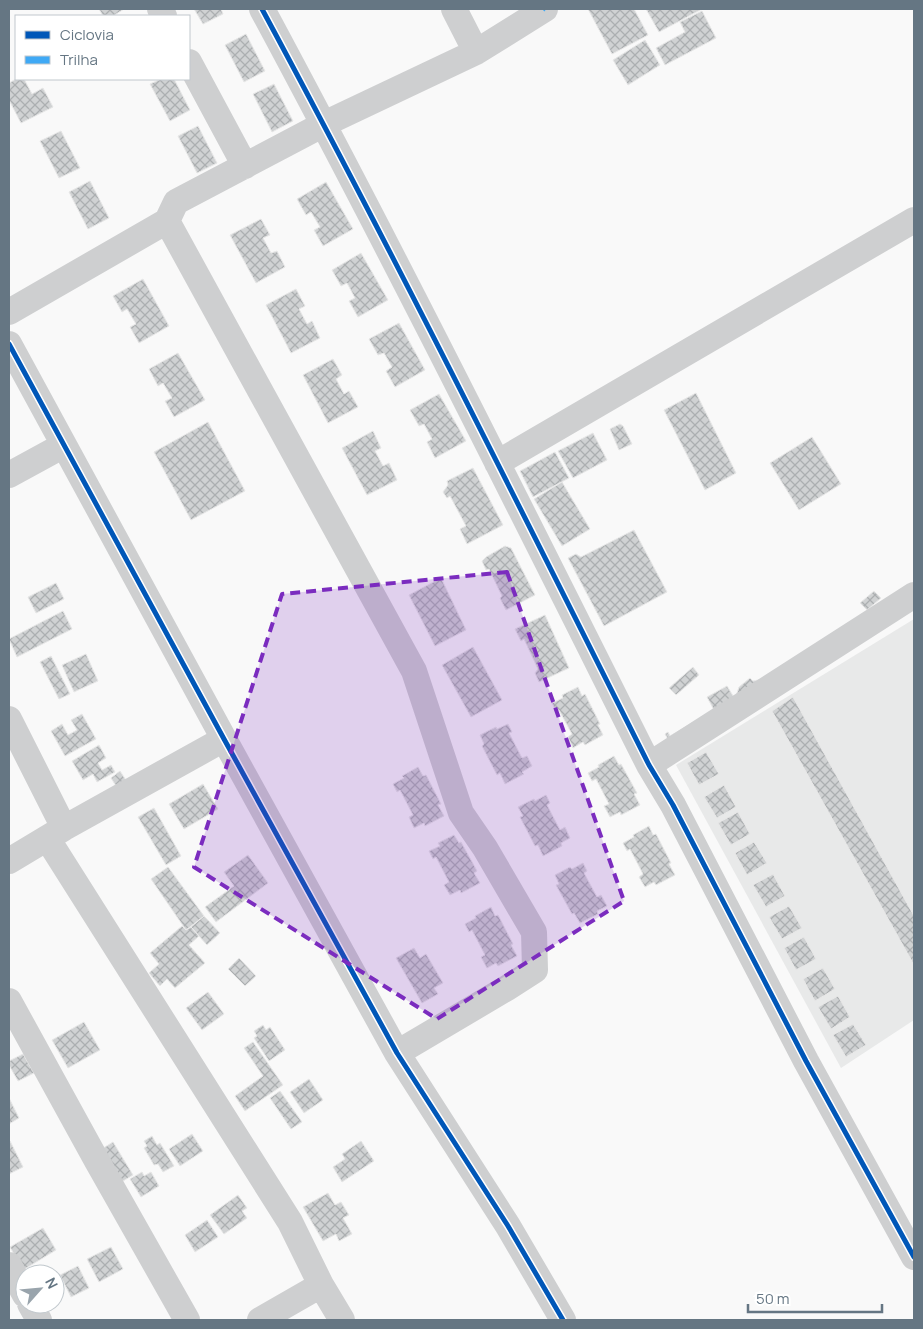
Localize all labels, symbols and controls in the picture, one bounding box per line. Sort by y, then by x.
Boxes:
legend [15,15,190,80]
text: Ciclovia [60,24,114,45]
text: Trilha [60,49,98,70]
north arrow [15,1264,65,1314]
text: N [41,1274,63,1292]
scale bar [748,1282,882,1314]
text: 50 m [756,1288,790,1309]

